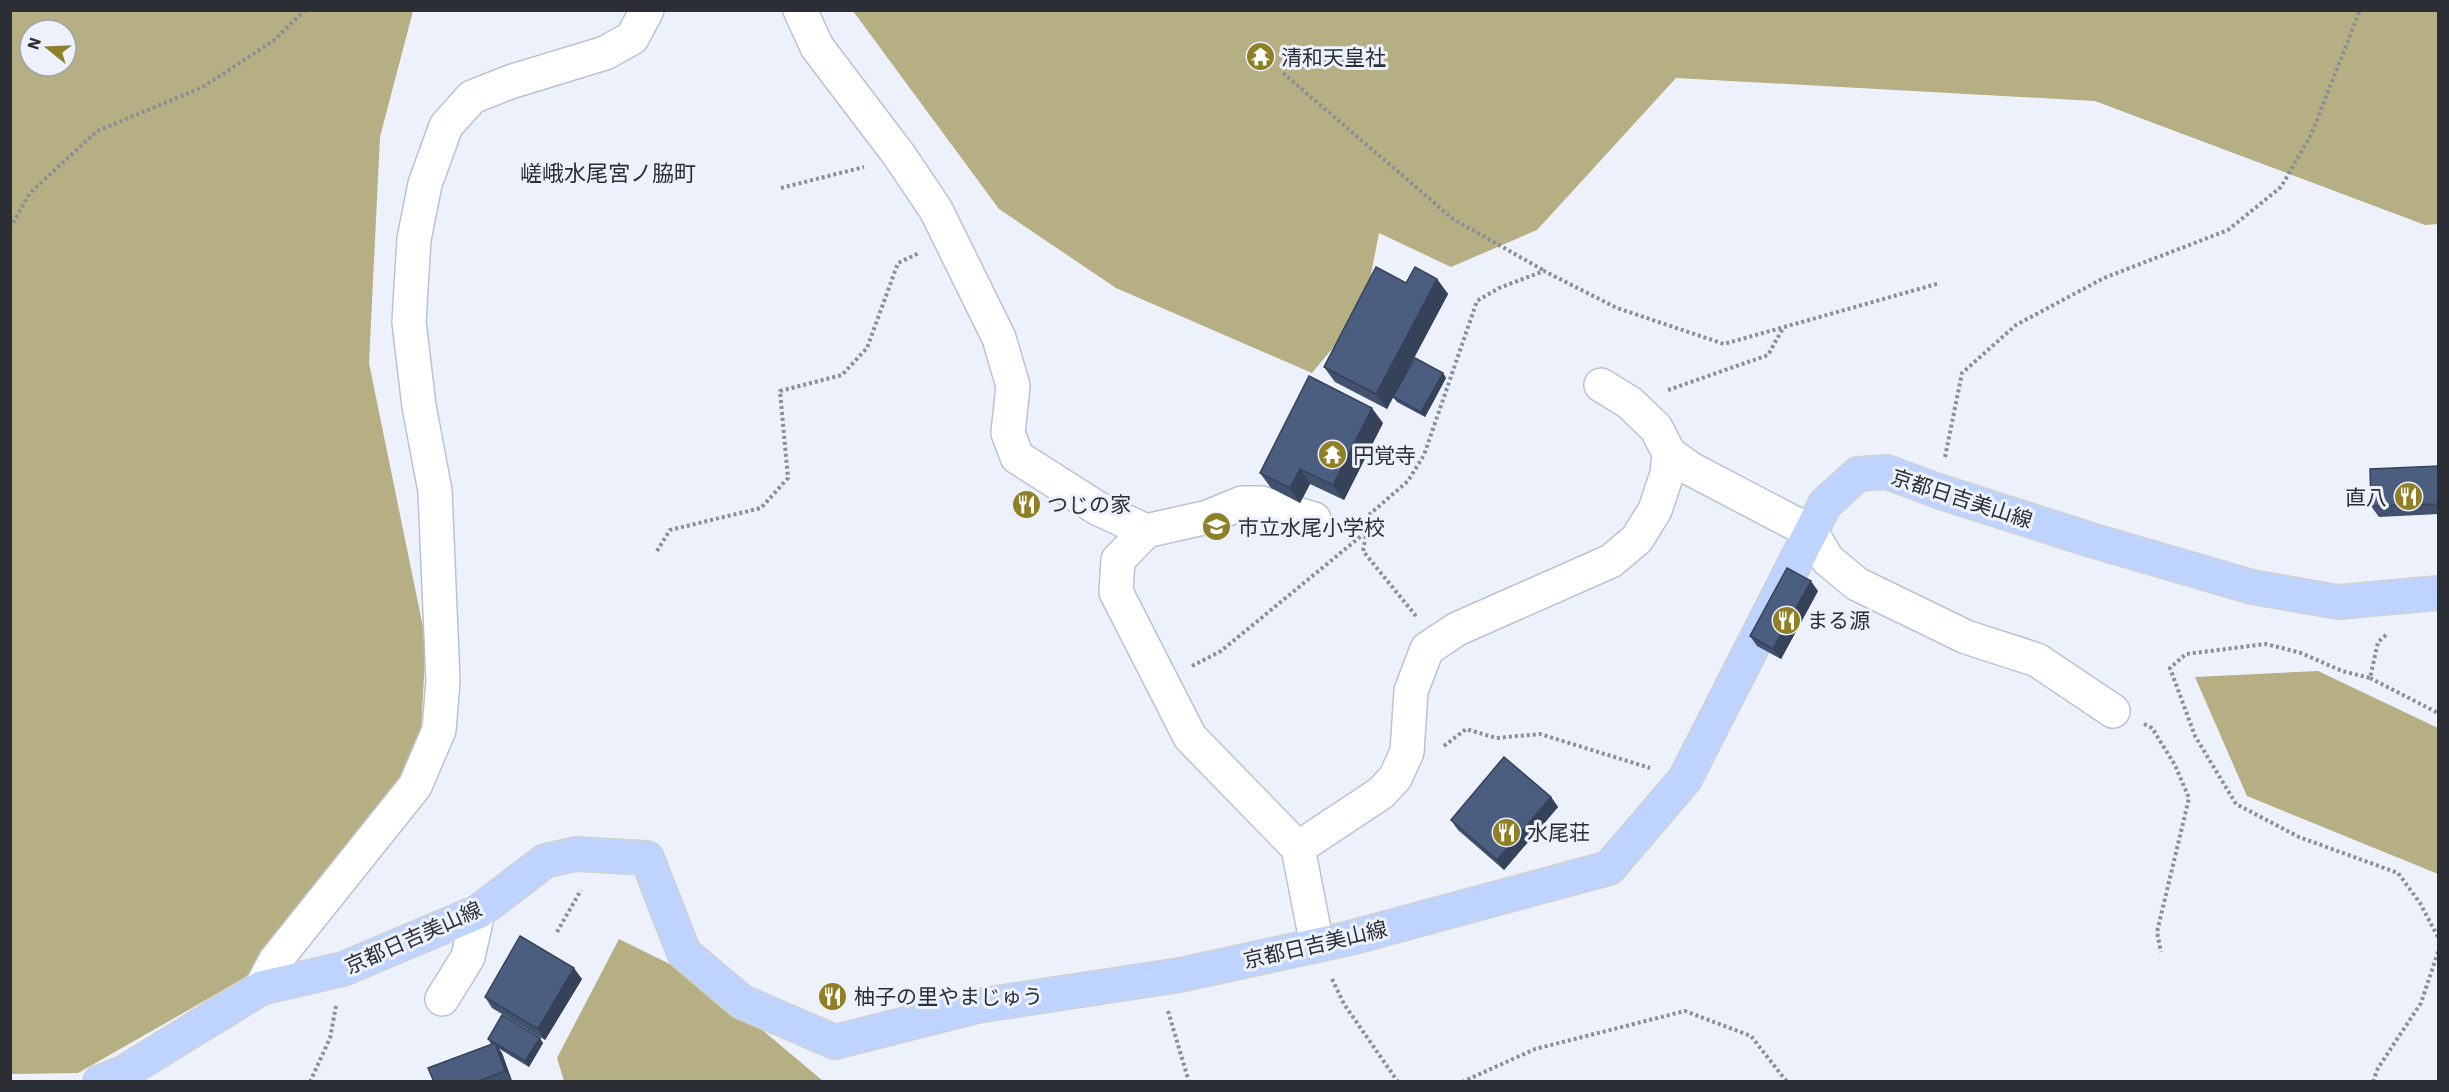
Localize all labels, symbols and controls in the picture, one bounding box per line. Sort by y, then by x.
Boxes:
north arrow [18,18,78,78]
text: N [22,35,45,52]
temple icon: 清和天皇社 [1244,41,1276,73]
place label: 清和天皇社 [1281,43,1386,71]
district label: 嵯峨水尾宮ノ脇町 [520,158,696,187]
temple icon: 円覚寺 [1316,439,1348,471]
place label: 円覚寺 [1353,441,1416,469]
street label: 京都日吉美山線 [1888,462,2036,534]
restaurant icon: 直八 [2392,481,2424,513]
place label: 直八 [2345,483,2387,511]
restaurant icon: つじの家 [1010,488,1042,520]
place label: つじの家 [1047,490,1131,518]
school or university icon: 市立水尾小学校 [1201,511,1233,543]
place label: 市立水尾小学校 [1238,513,1385,541]
restaurant icon: まる源 [1770,604,1802,636]
place label: まる源 [1807,606,1870,634]
restaurant icon: 水尾荘 [1490,816,1522,848]
place label: 水尾荘 [1527,818,1590,846]
street label: 京都日吉美山線 [340,894,486,980]
street label: 京都日吉美山線 [1240,914,1390,974]
restaurant icon: 柚子の里やまじゅう [817,980,849,1012]
place label: 柚子の里やまじゅう [854,982,1043,1010]

